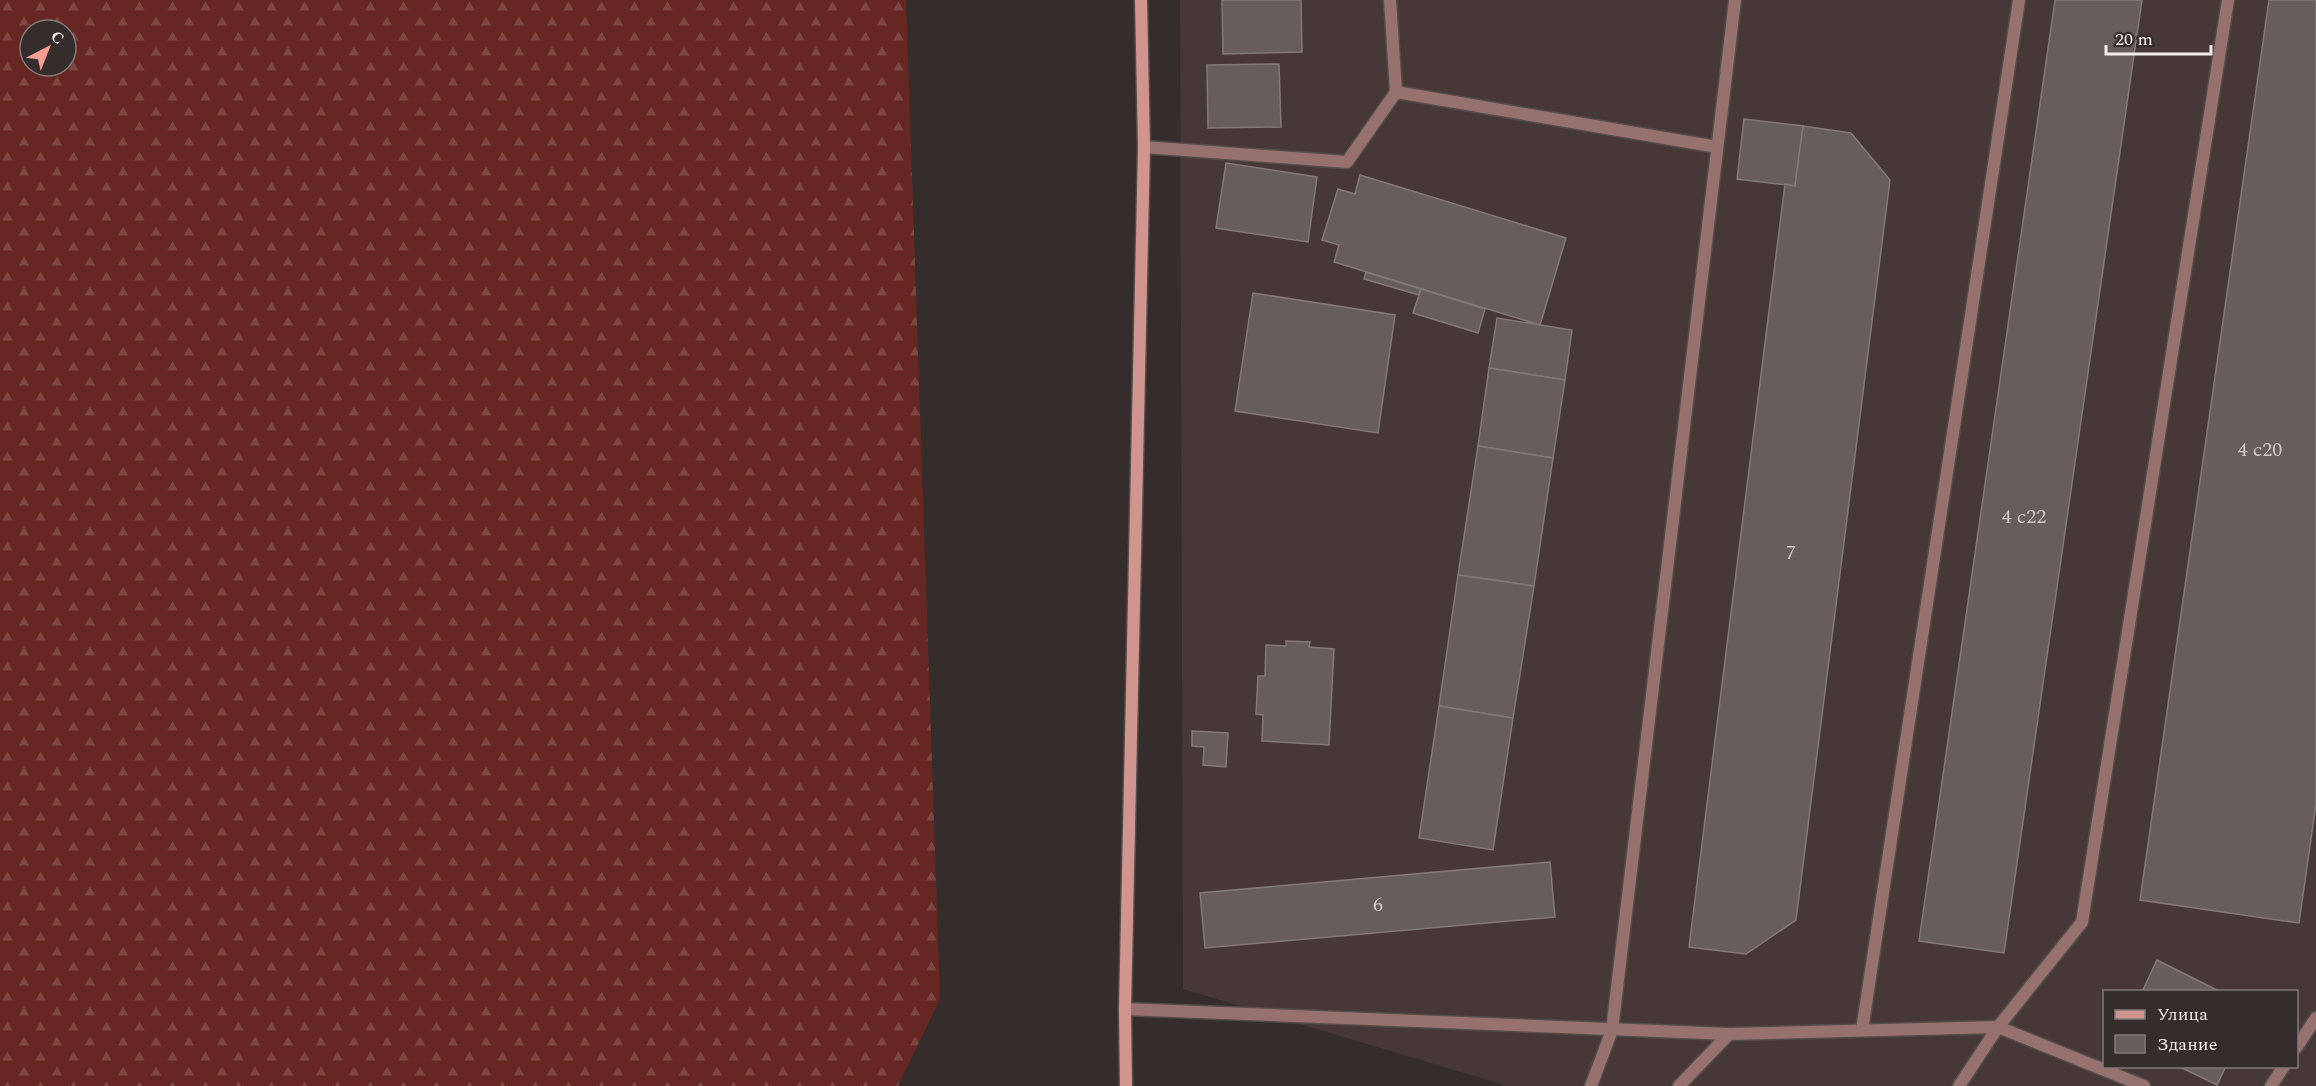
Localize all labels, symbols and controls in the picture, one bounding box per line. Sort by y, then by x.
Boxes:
north arrow [18,18,78,78]
scale bar [2106,18,2211,56]
text: С [45,25,70,50]
text: 20 m [2115,26,2153,53]
house number: 4 с20 [2238,435,2282,465]
house number: 4 с22 [2002,502,2046,532]
house number: 7 [1786,538,1796,568]
house number: 6 [1373,890,1383,920]
legend [2103,990,2298,1068]
text: Улица [2157,1001,2208,1028]
text: Здание [2157,1031,2217,1058]

